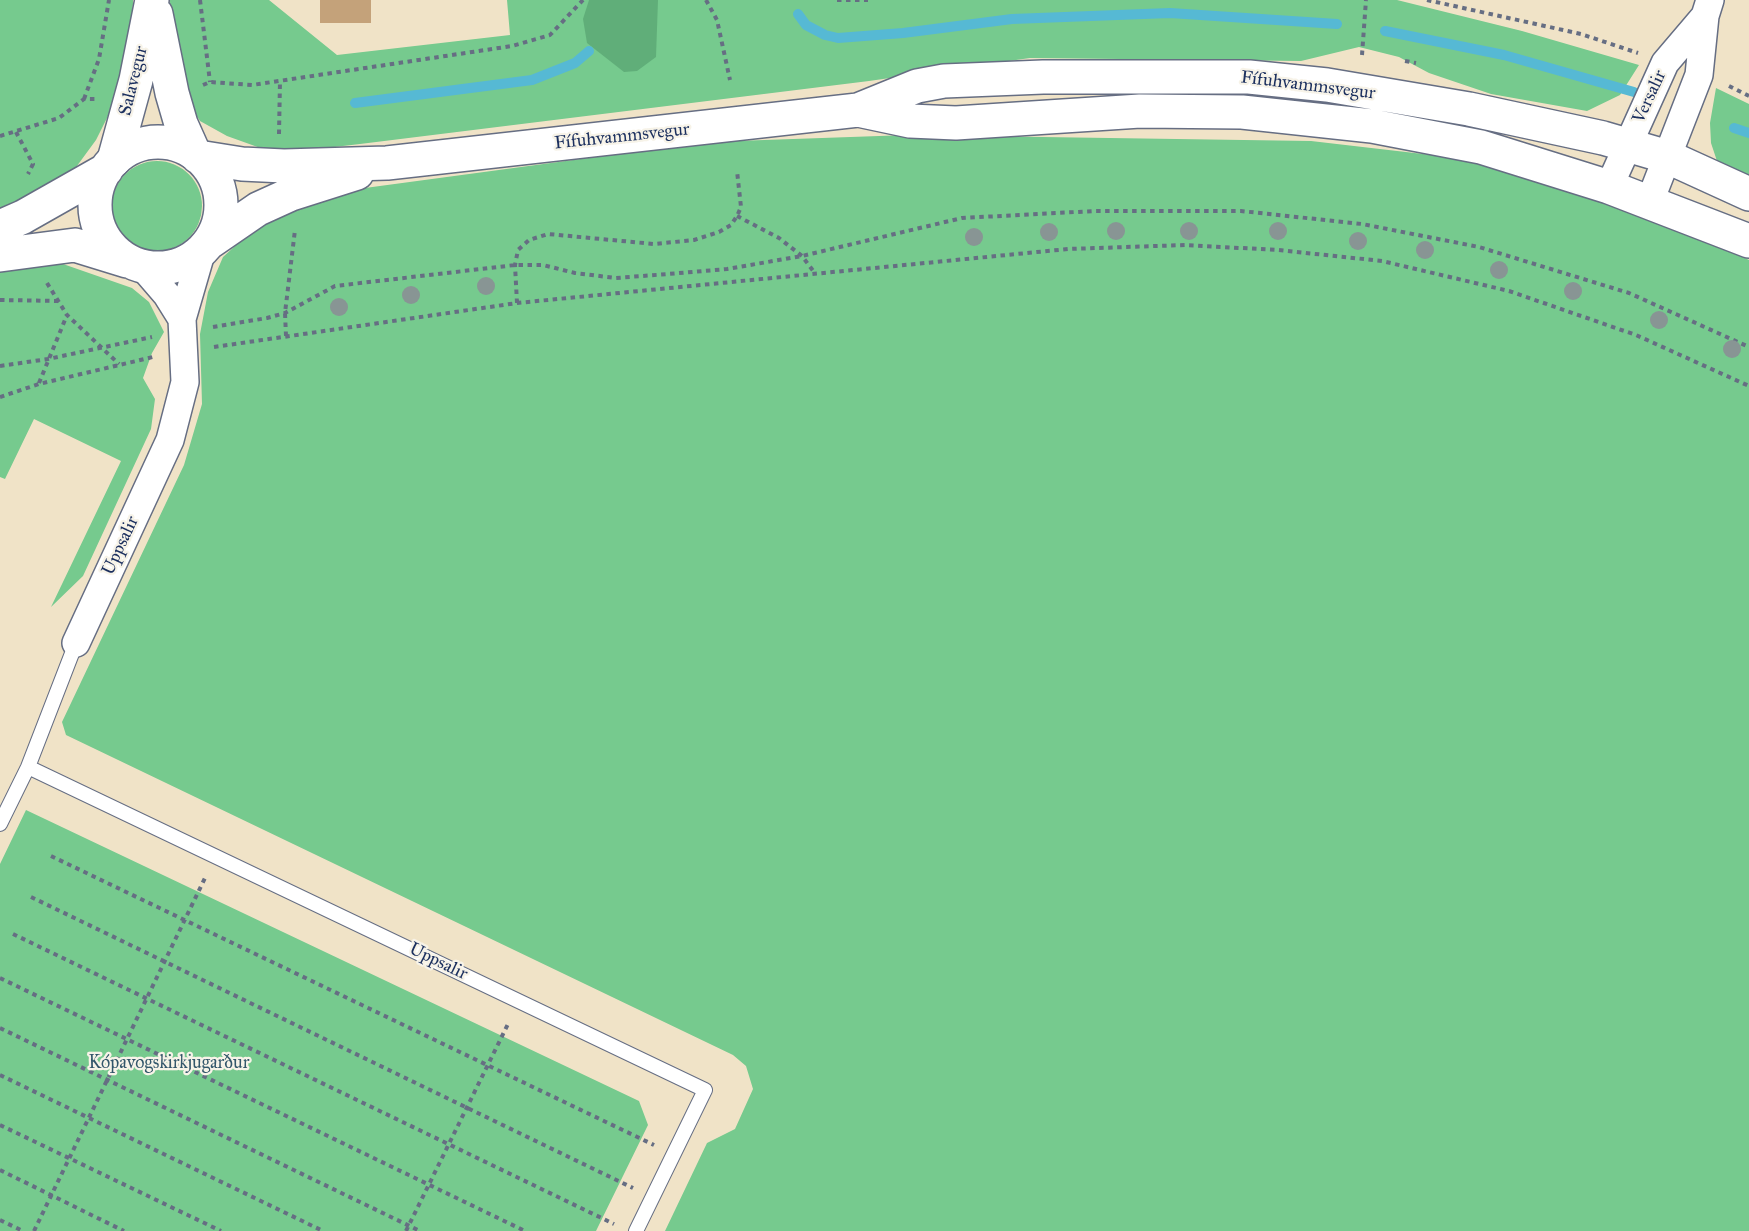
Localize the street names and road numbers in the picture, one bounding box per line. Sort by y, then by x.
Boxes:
street label: Salavegur [115,44,153,118]
street label: Fífuhvammsvegur [1239,67,1377,105]
street label: Versalir [1628,67,1672,127]
street label: Fífuhvammsvegur [553,119,691,155]
street label: Uppsalir [98,513,144,579]
street label: Uppsalir [405,939,471,985]

